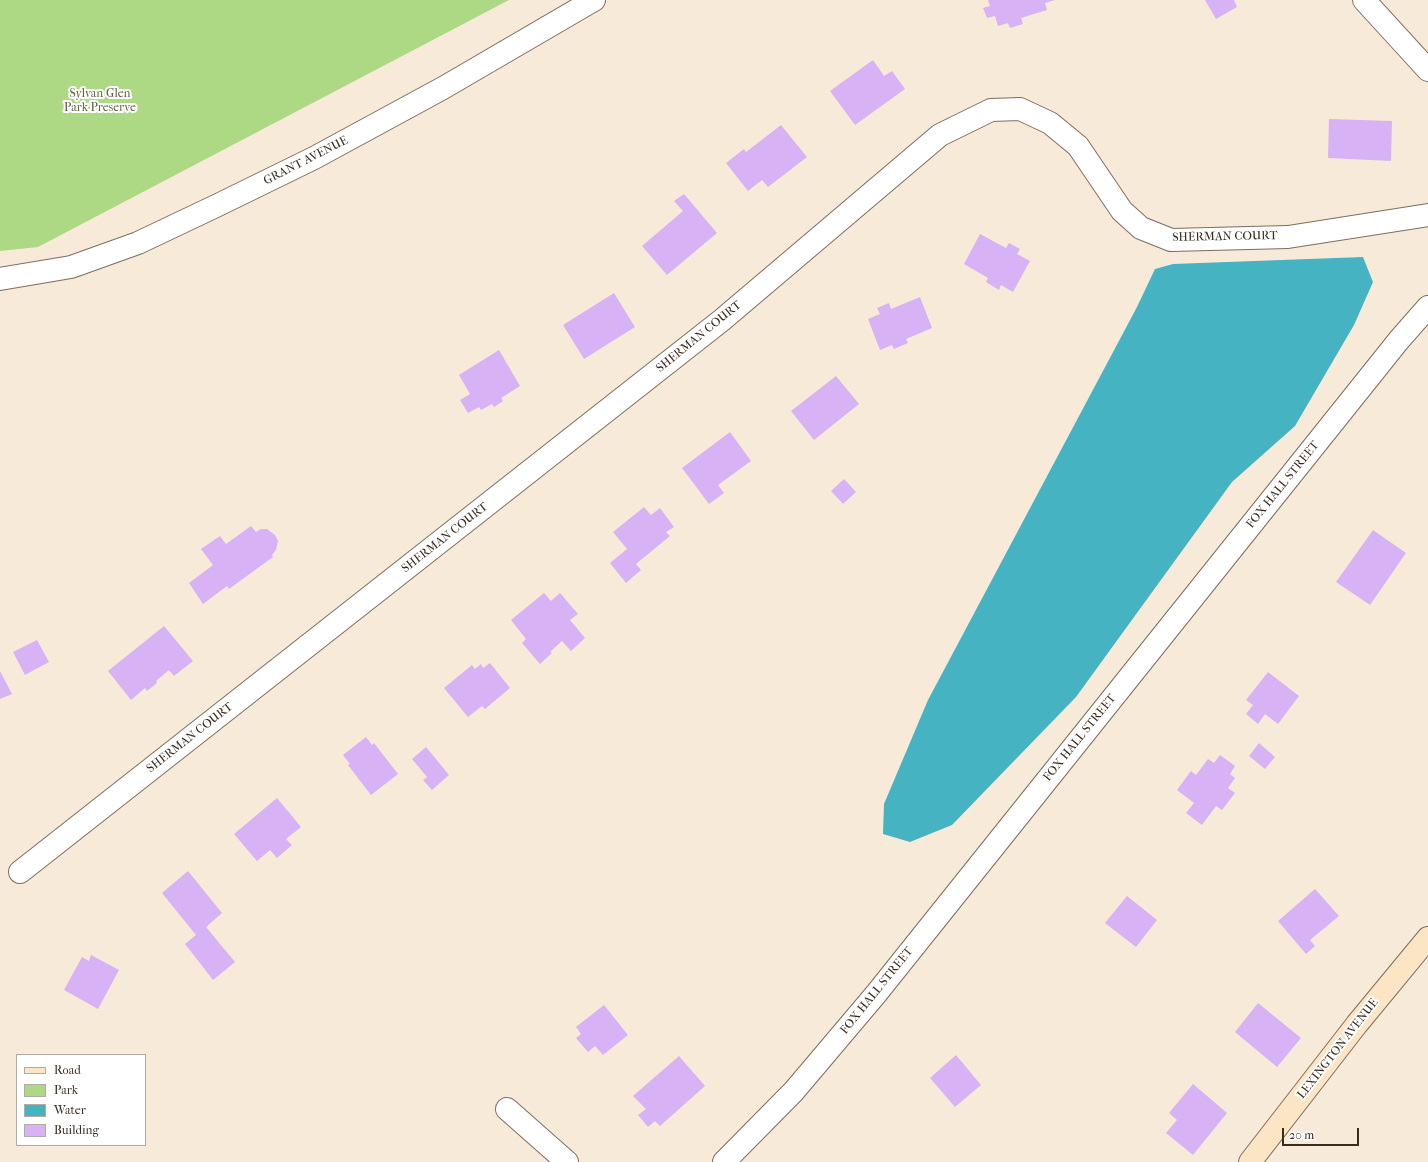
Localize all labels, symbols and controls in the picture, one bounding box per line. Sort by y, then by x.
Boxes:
park label: Sylvan Glen Park Preserve [64,87,136,115]
street label: GRANT AVENUE [261,134,351,188]
street label: SHERMAN COURT [1172,229,1278,245]
street label: SHERMAN COURT [654,298,744,376]
street label: FOX HALL STREET [1244,439,1322,531]
street label: SHERMAN COURT [399,500,491,576]
street label: FOX HALL STREET [1041,692,1119,784]
street label: SHERMAN COURT [144,700,236,776]
street label: FOX HALL STREET [838,945,916,1037]
street label: LEXINGTON AVENUE [1294,996,1382,1102]
legend [16,1054,146,1146]
text: Road [54,1063,81,1077]
text: Park [54,1083,78,1097]
text: Water [54,1103,86,1117]
scale bar [1284,1120,1361,1146]
text: Building [54,1123,99,1137]
text: 20 m [1289,1128,1314,1142]

